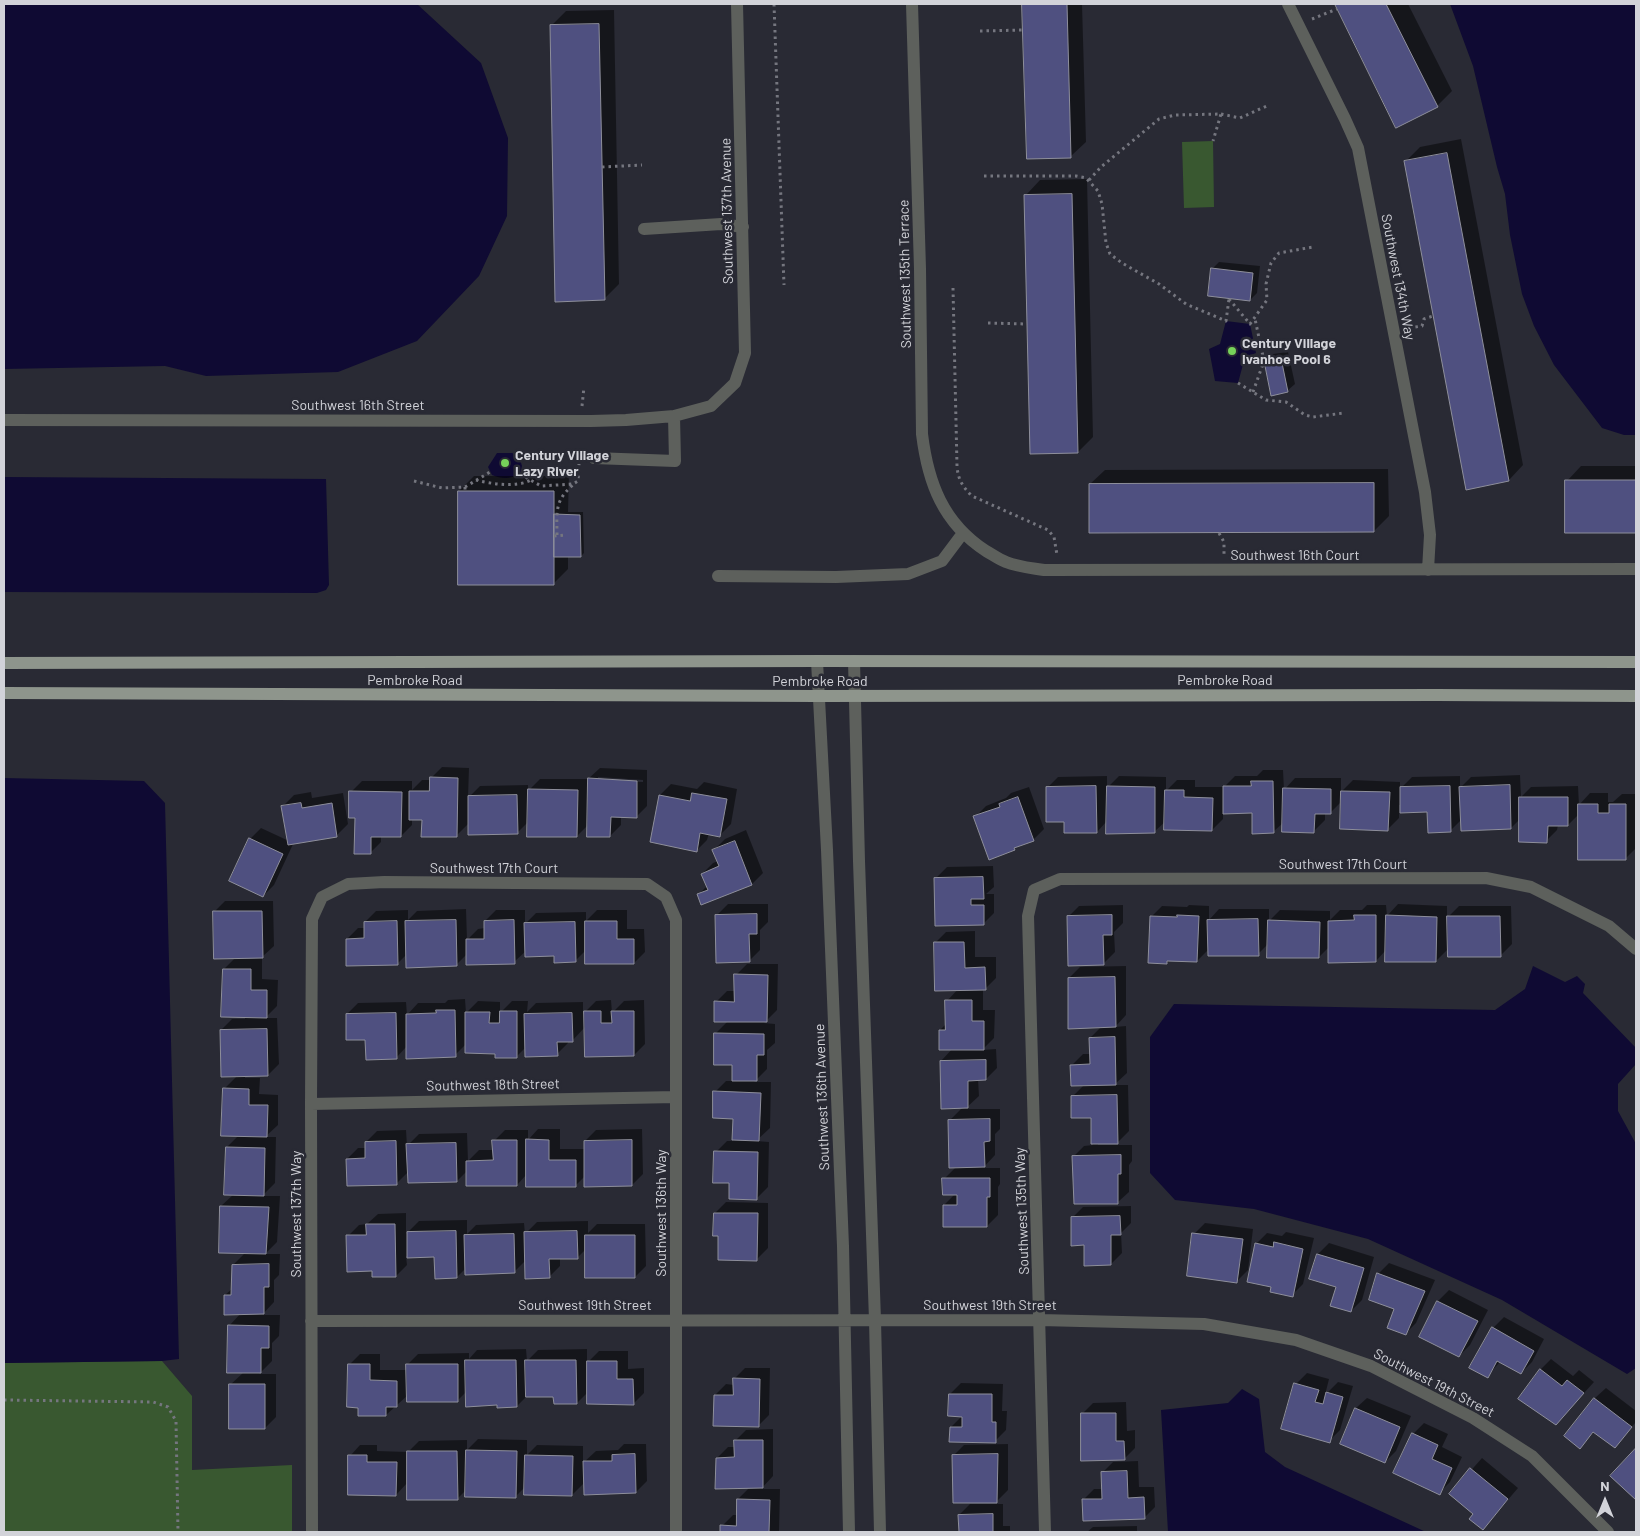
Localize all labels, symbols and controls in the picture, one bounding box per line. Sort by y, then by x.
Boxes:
street label: Southwest 137th Avenue [717,138,737,284]
street label: Southwest 135th Terrace [895,199,915,349]
street label: Southwest 134th Way [1378,213,1418,341]
place label: Century Village Ivanhoe Pool 6 [1242,335,1336,368]
marker: Century Village Ivanhoe Pool 6 [1226,345,1238,357]
street label: Southwest 16th Street [291,397,425,413]
place label: Century Village Lazy River [515,447,609,480]
marker: Century Village Lazy River [499,457,511,469]
street label: Southwest 16th Court [1230,547,1360,563]
street label: Pembroke Road [367,672,463,688]
street label: Pembroke Road [1177,672,1273,688]
street label: Pembroke Road [772,673,868,689]
street label: Southwest 17th Court [1279,856,1407,872]
street label: Southwest 17th Court [430,860,558,876]
street label: Southwest 136th Avenue [811,1023,833,1171]
street label: Southwest 18th Street [426,1075,560,1095]
street label: Southwest 135th Way [1011,1147,1033,1275]
street label: Southwest 136th Way [653,1149,669,1277]
street label: Southwest 137th Way [288,1151,304,1277]
street label: Southwest 19th Street [518,1297,652,1313]
street label: Southwest 19th Street [923,1297,1057,1313]
street label: Southwest 19th Street [1371,1345,1497,1421]
north arrow [1580,1476,1630,1526]
text: N [1600,1477,1610,1494]

